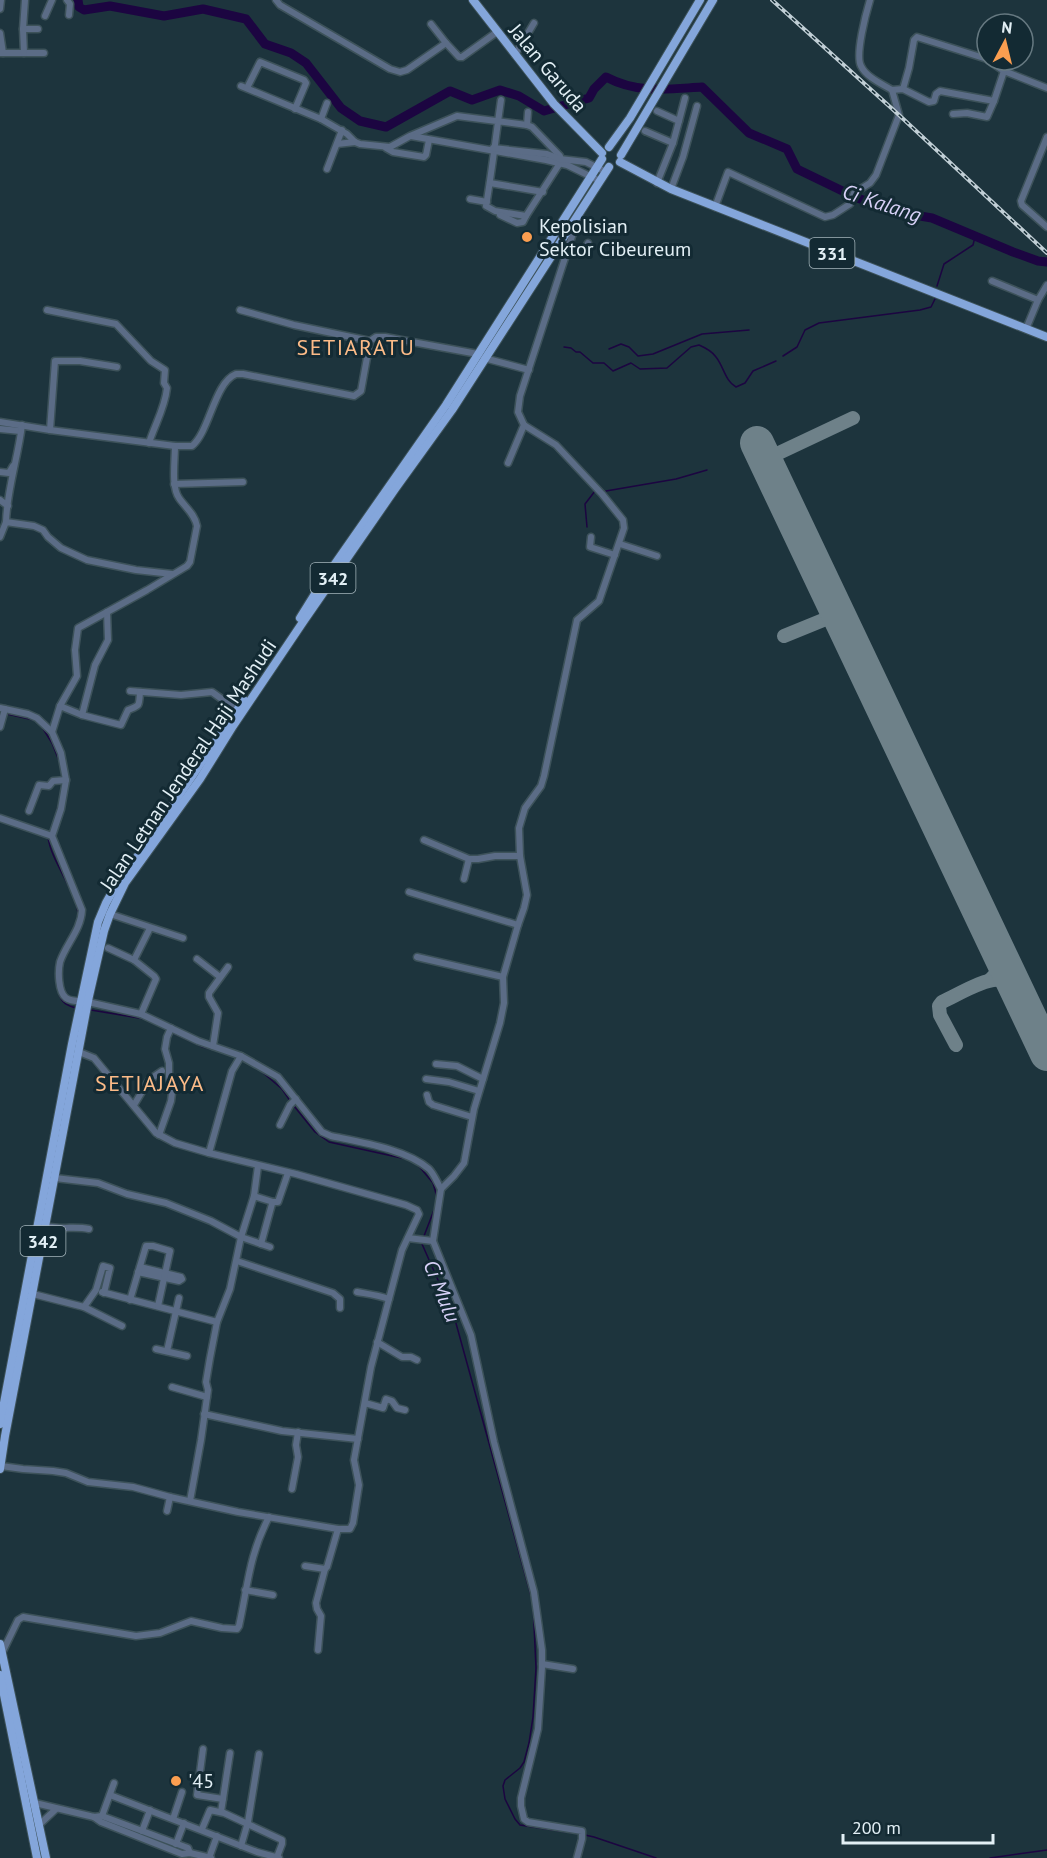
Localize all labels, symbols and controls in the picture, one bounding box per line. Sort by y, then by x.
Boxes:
north arrow [975,12,1035,72]
street label: Jalan Garuda [503,17,593,118]
text: N [1000,17,1013,38]
water label: Ci Kalang [839,178,925,229]
place label: Kepolisian Sektor Cibeureum [539,213,691,262]
marker: Kepolisian Sektor Cibeureum [520,230,534,244]
road number: 331 [810,238,854,268]
district label: SETIARATU [297,333,415,361]
road number: 342 [310,563,356,593]
street label: Jalan Letnan Jenderal Haji Mashudi [93,634,282,897]
district label: SETIAJAYA [95,1069,205,1097]
road number: 342 [20,1226,66,1256]
water label: Ci Mulu [417,1256,467,1326]
place label: '45 [188,1768,214,1794]
marker: '45 [169,1774,183,1788]
scale bar [843,1807,993,1845]
text: 200 m [852,1816,901,1839]

